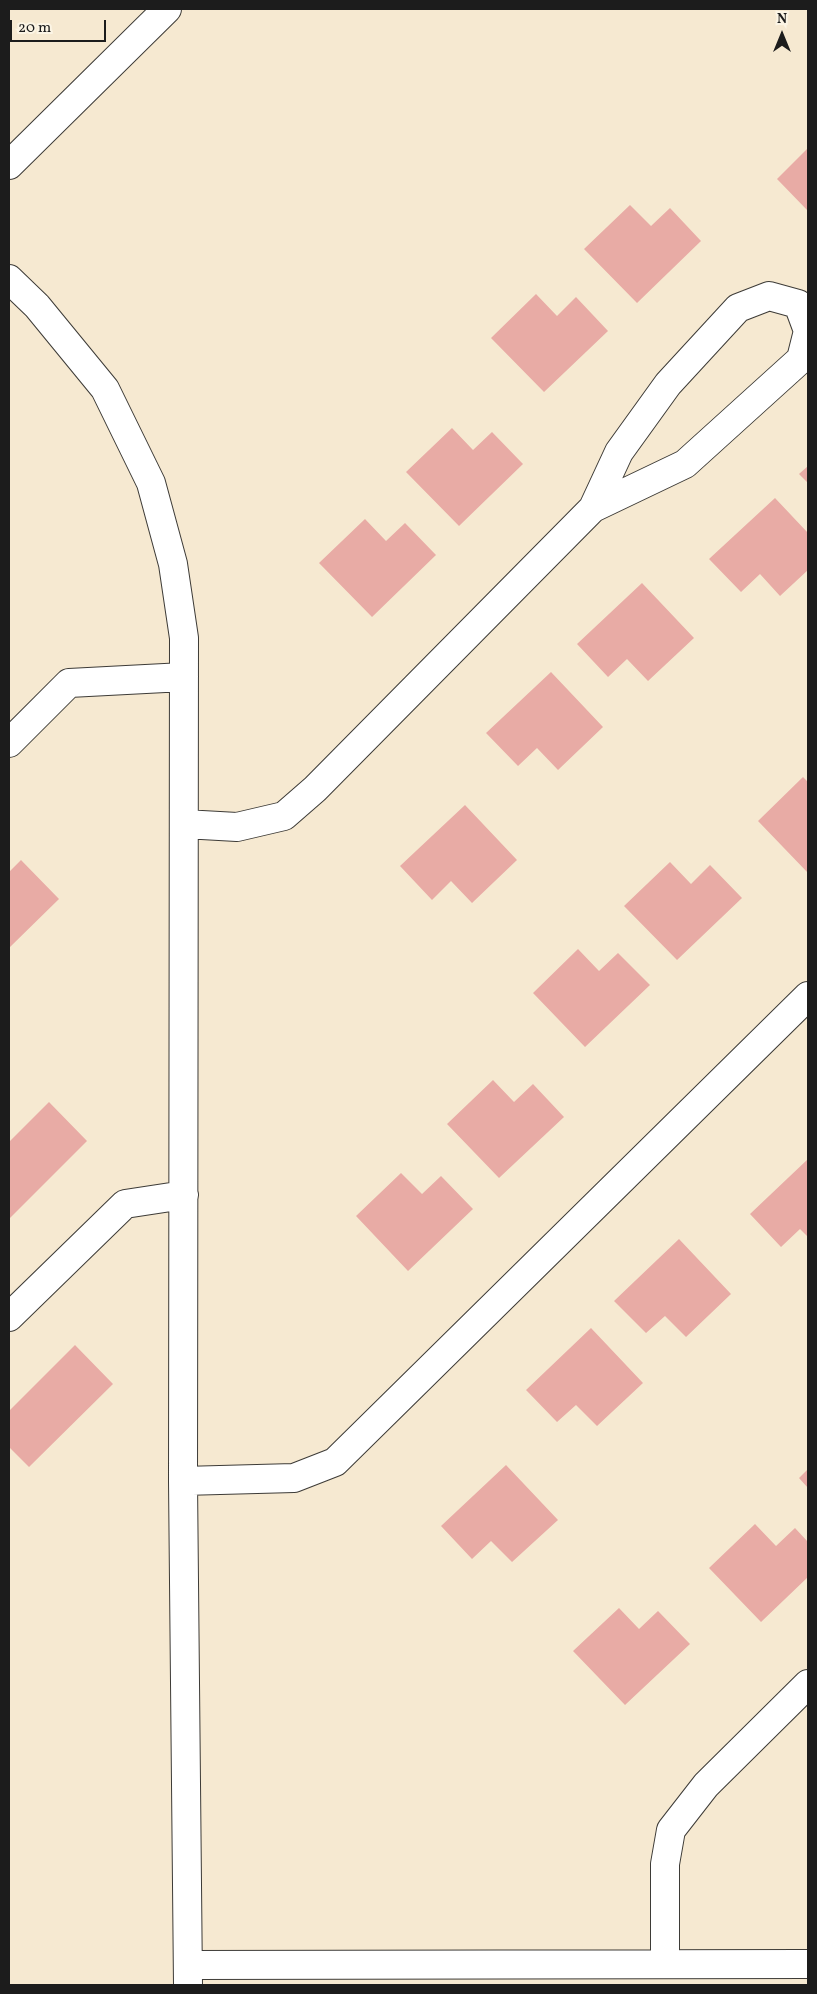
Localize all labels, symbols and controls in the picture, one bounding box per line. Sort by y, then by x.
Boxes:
scale bar [12,10,109,42]
north arrow [757,10,807,60]
text: N [777,10,787,29]
text: 20 m [18,18,51,39]

